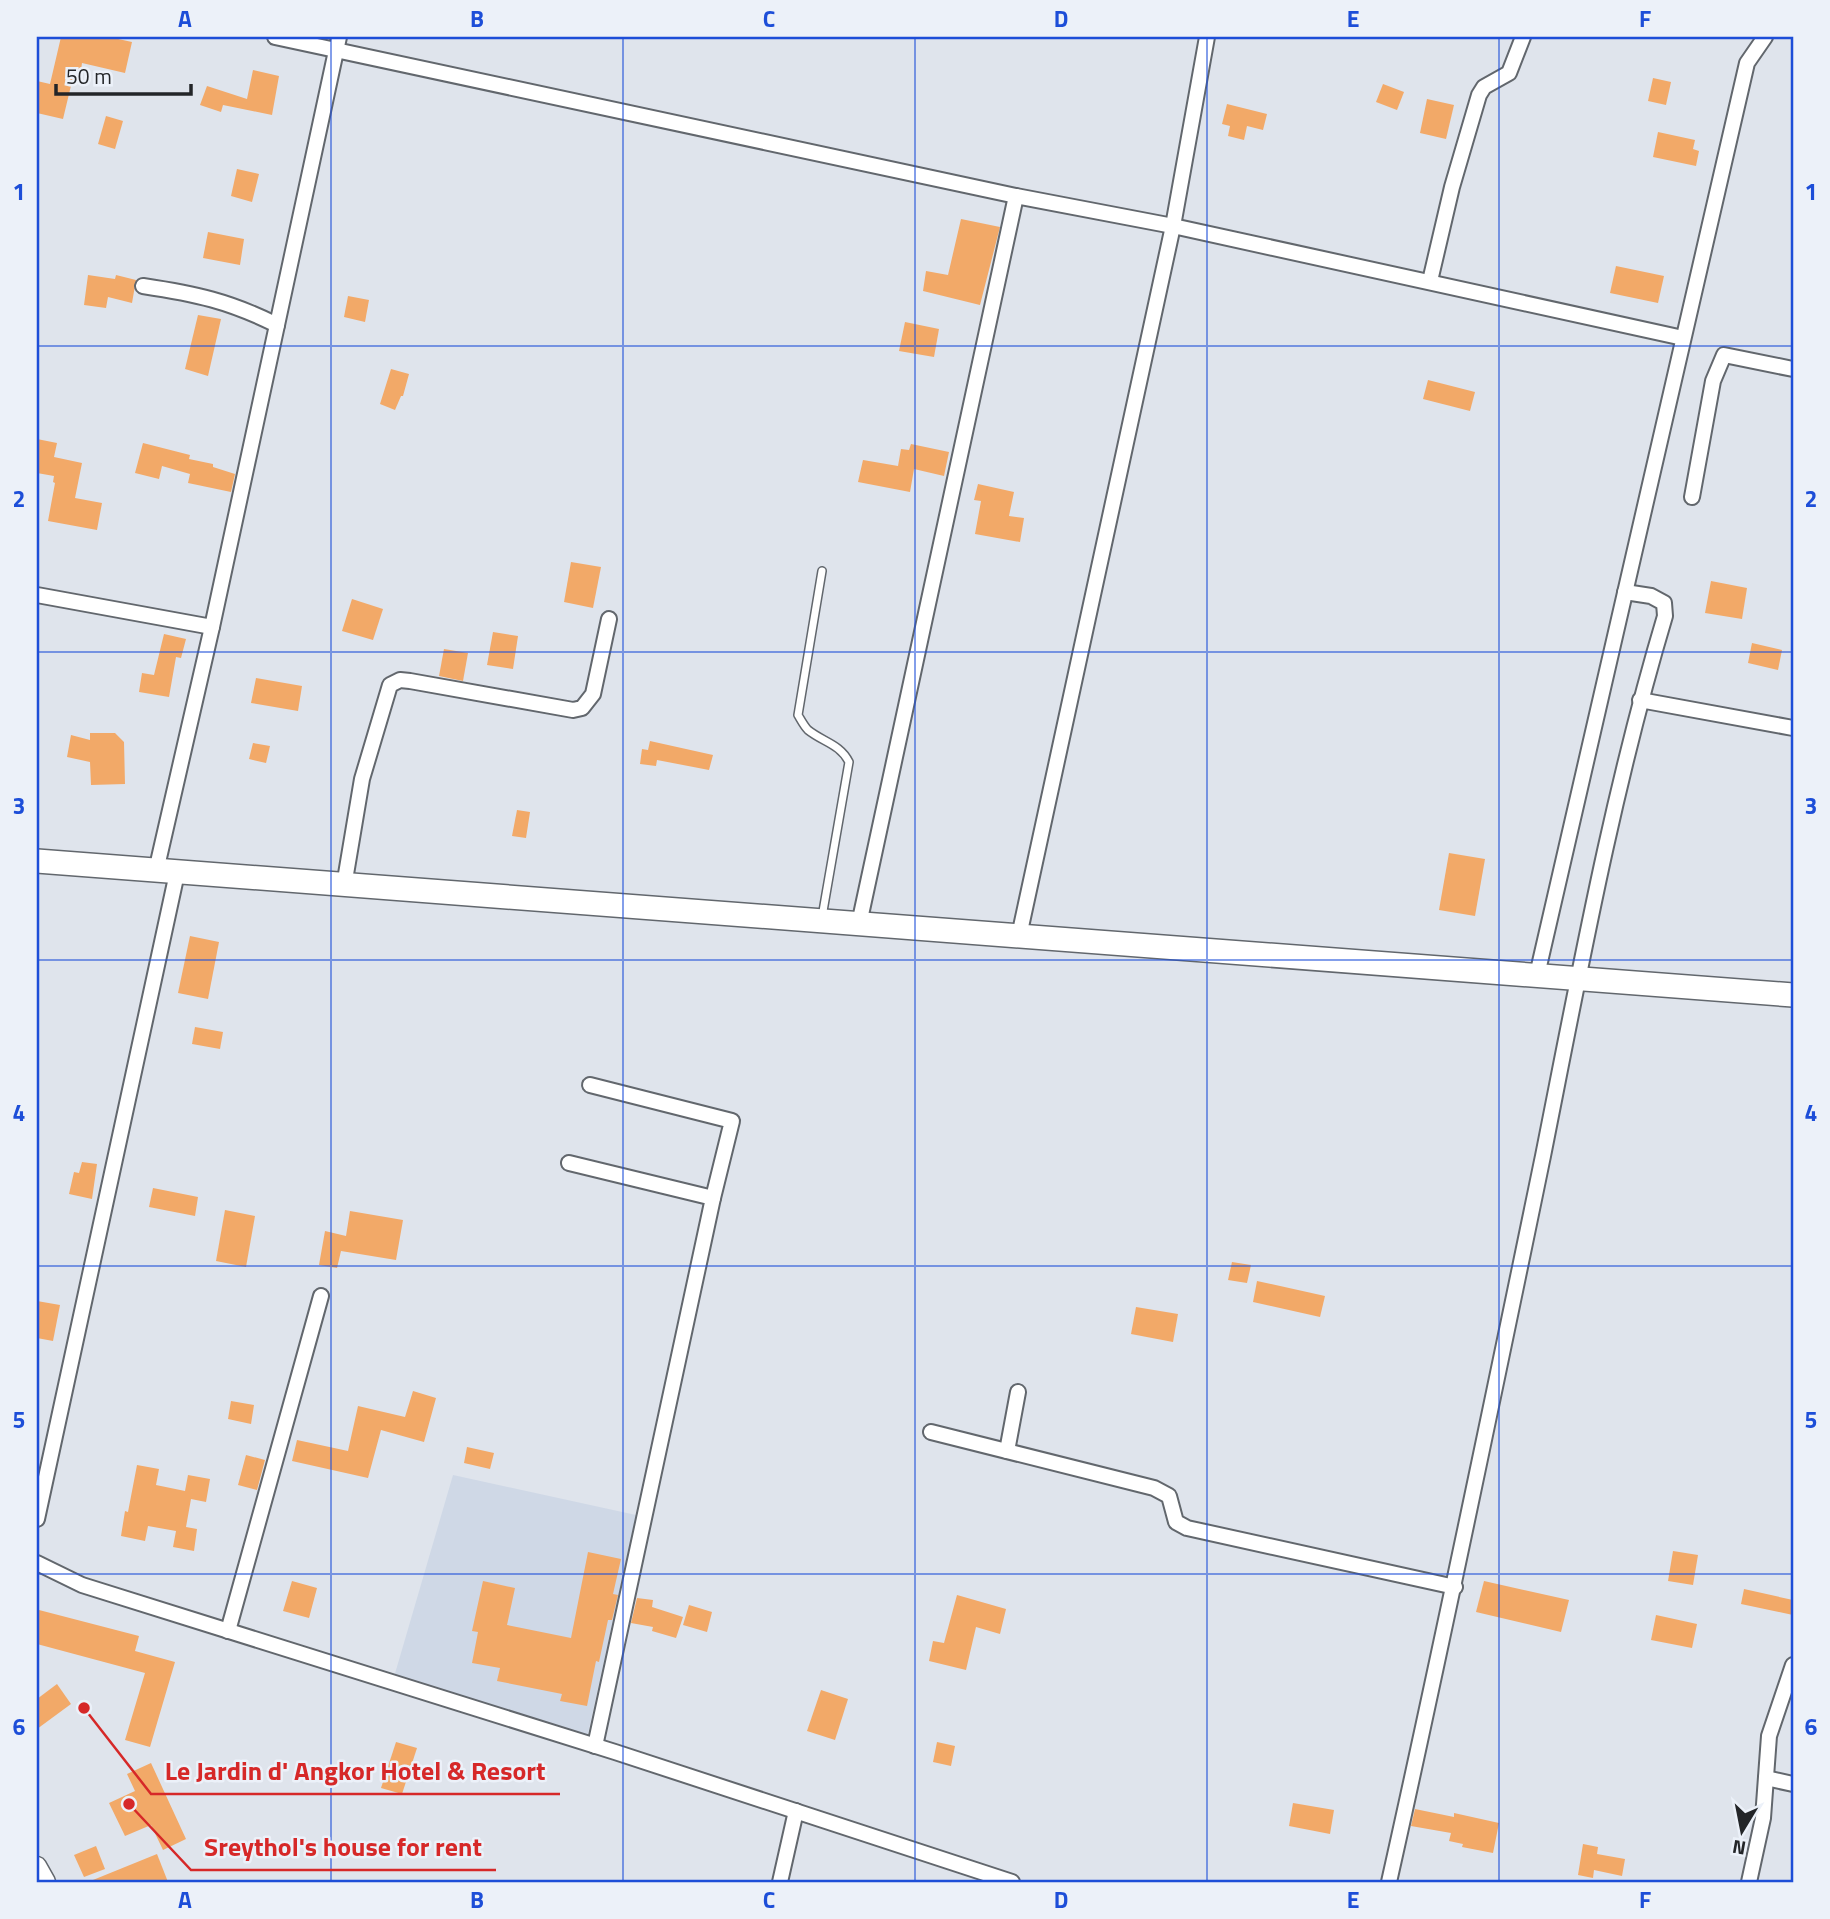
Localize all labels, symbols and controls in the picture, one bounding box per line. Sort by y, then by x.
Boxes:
text: A [178,1,192,36]
text: B [470,1,484,36]
text: C [763,1,775,36]
text: D [1054,1,1068,36]
text: E [1347,1,1359,36]
text: F [1639,1,1651,36]
scale bar [56,52,191,96]
text: 50 m [66,60,112,92]
text: 1 [13,174,25,209]
text: 1 [1805,174,1817,209]
text: 2 [13,481,25,516]
text: 2 [1805,481,1817,516]
text: 3 [13,788,25,823]
text: 3 [1805,788,1817,823]
text: 4 [13,1095,25,1130]
text: 4 [1805,1095,1817,1130]
text: 5 [13,1402,25,1437]
text: 5 [1805,1402,1817,1437]
text: 6 [13,1709,26,1744]
text: 6 [1805,1709,1818,1744]
callout: Le Jardin d' Angkor Hotel & Resort [151,1747,560,1794]
text: Le Jardin d' Angkor Hotel & Resort [165,1751,545,1790]
north arrow [1708,1797,1778,1867]
callout: Sreythol's house for rent [191,1823,496,1870]
text: Sreythol's house for rent [204,1827,482,1866]
text: N [1730,1833,1748,1864]
text: A [178,1882,192,1917]
text: B [470,1882,484,1917]
text: C [763,1882,775,1917]
text: D [1054,1882,1068,1917]
text: E [1347,1882,1359,1917]
text: F [1639,1882,1651,1917]

